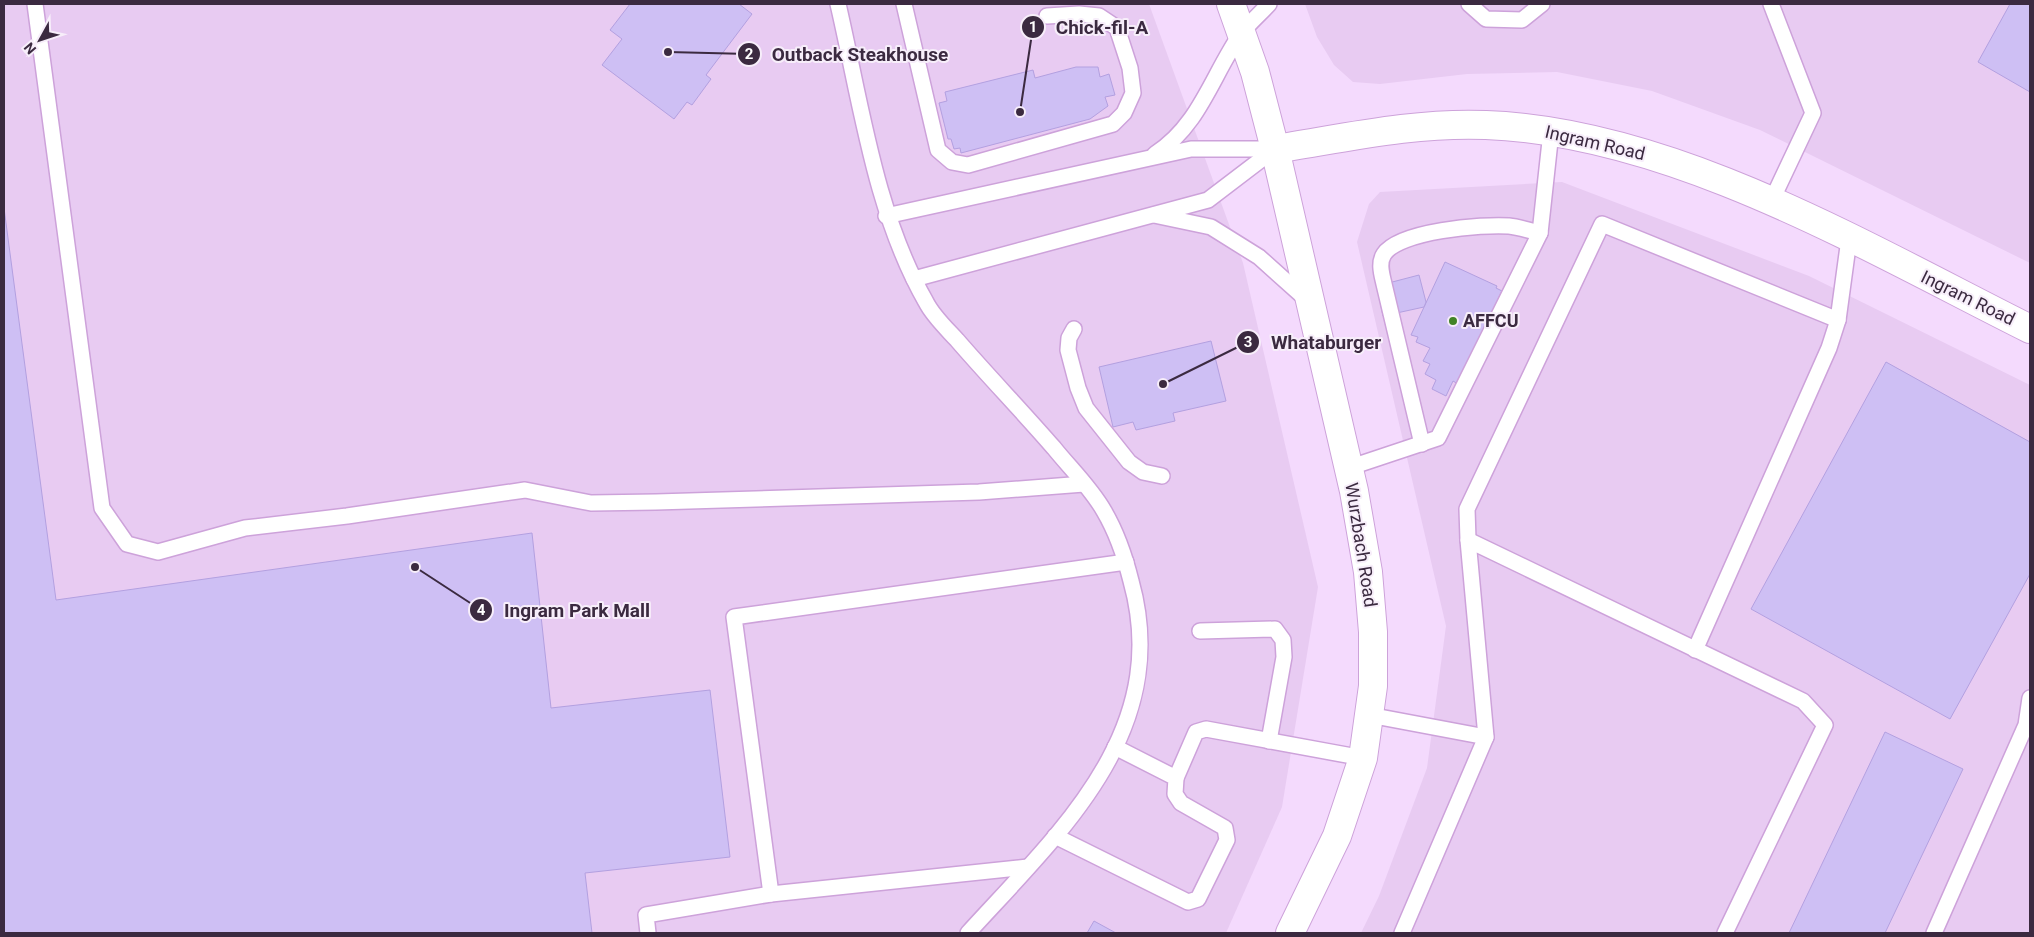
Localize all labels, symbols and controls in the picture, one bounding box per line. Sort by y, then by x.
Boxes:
callout: Chick-fil-A [1021,10,1158,44]
north arrow [15,15,65,65]
text: Chick-fil-A [1056,16,1148,39]
text: 1 [1029,18,1037,36]
callout: Outback Steakhouse [736,37,958,71]
text: N [21,39,39,57]
text: Outback Steakhouse [772,43,948,66]
text: 2 [745,45,754,63]
street label: Ingram Road [1543,121,1647,164]
street label: Ingram Road [1918,266,2019,329]
place label: AFFCU [1463,310,1519,331]
marker: AFFCU [1447,315,1459,327]
callout: Whataburger [1236,325,1391,359]
text: Whataburger [1271,331,1381,354]
text: 3 [1244,333,1252,351]
street label: Wurzbach Road [1341,481,1382,609]
callout: Ingram Park Mall [469,593,660,627]
text: Ingram Park Mall [504,599,650,622]
text: 4 [477,601,486,619]

